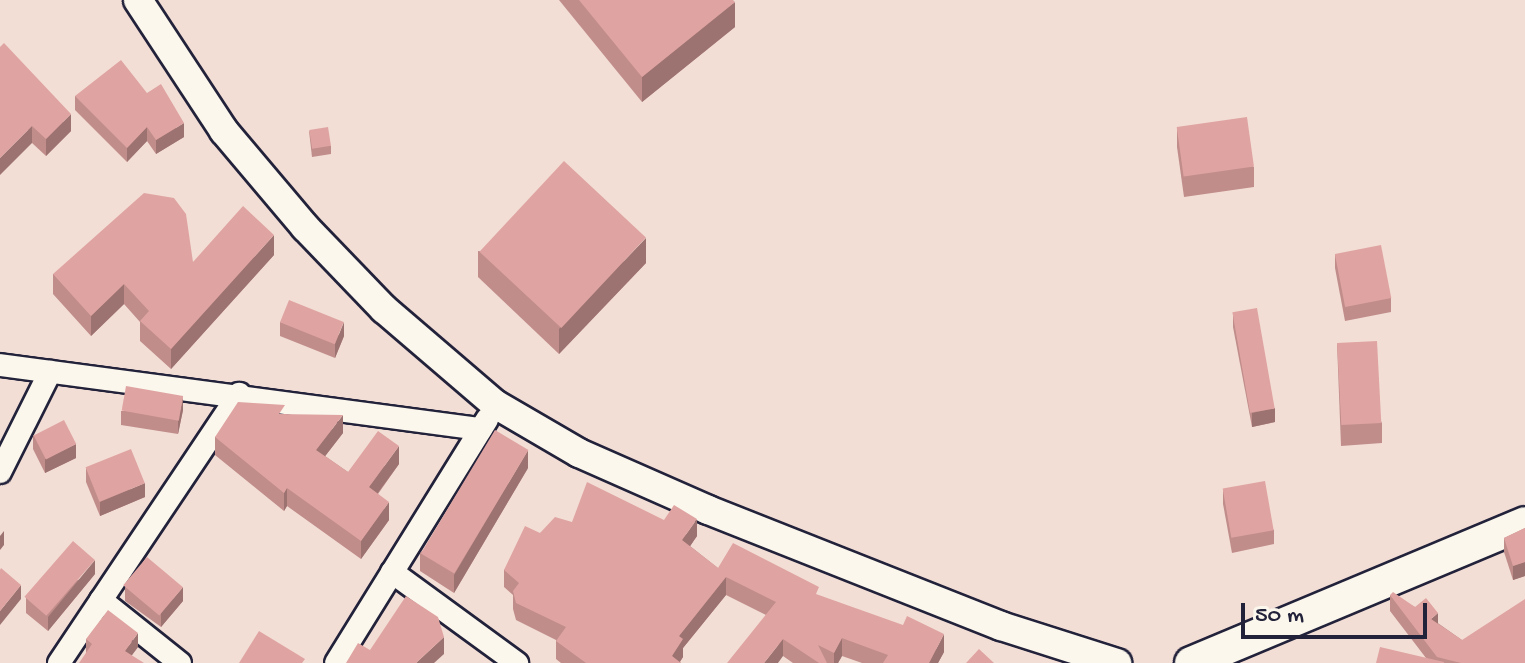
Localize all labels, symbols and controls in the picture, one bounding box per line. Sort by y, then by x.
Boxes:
scale bar [1245,587,1431,637]
text: 50 m [1255,602,1304,631]

